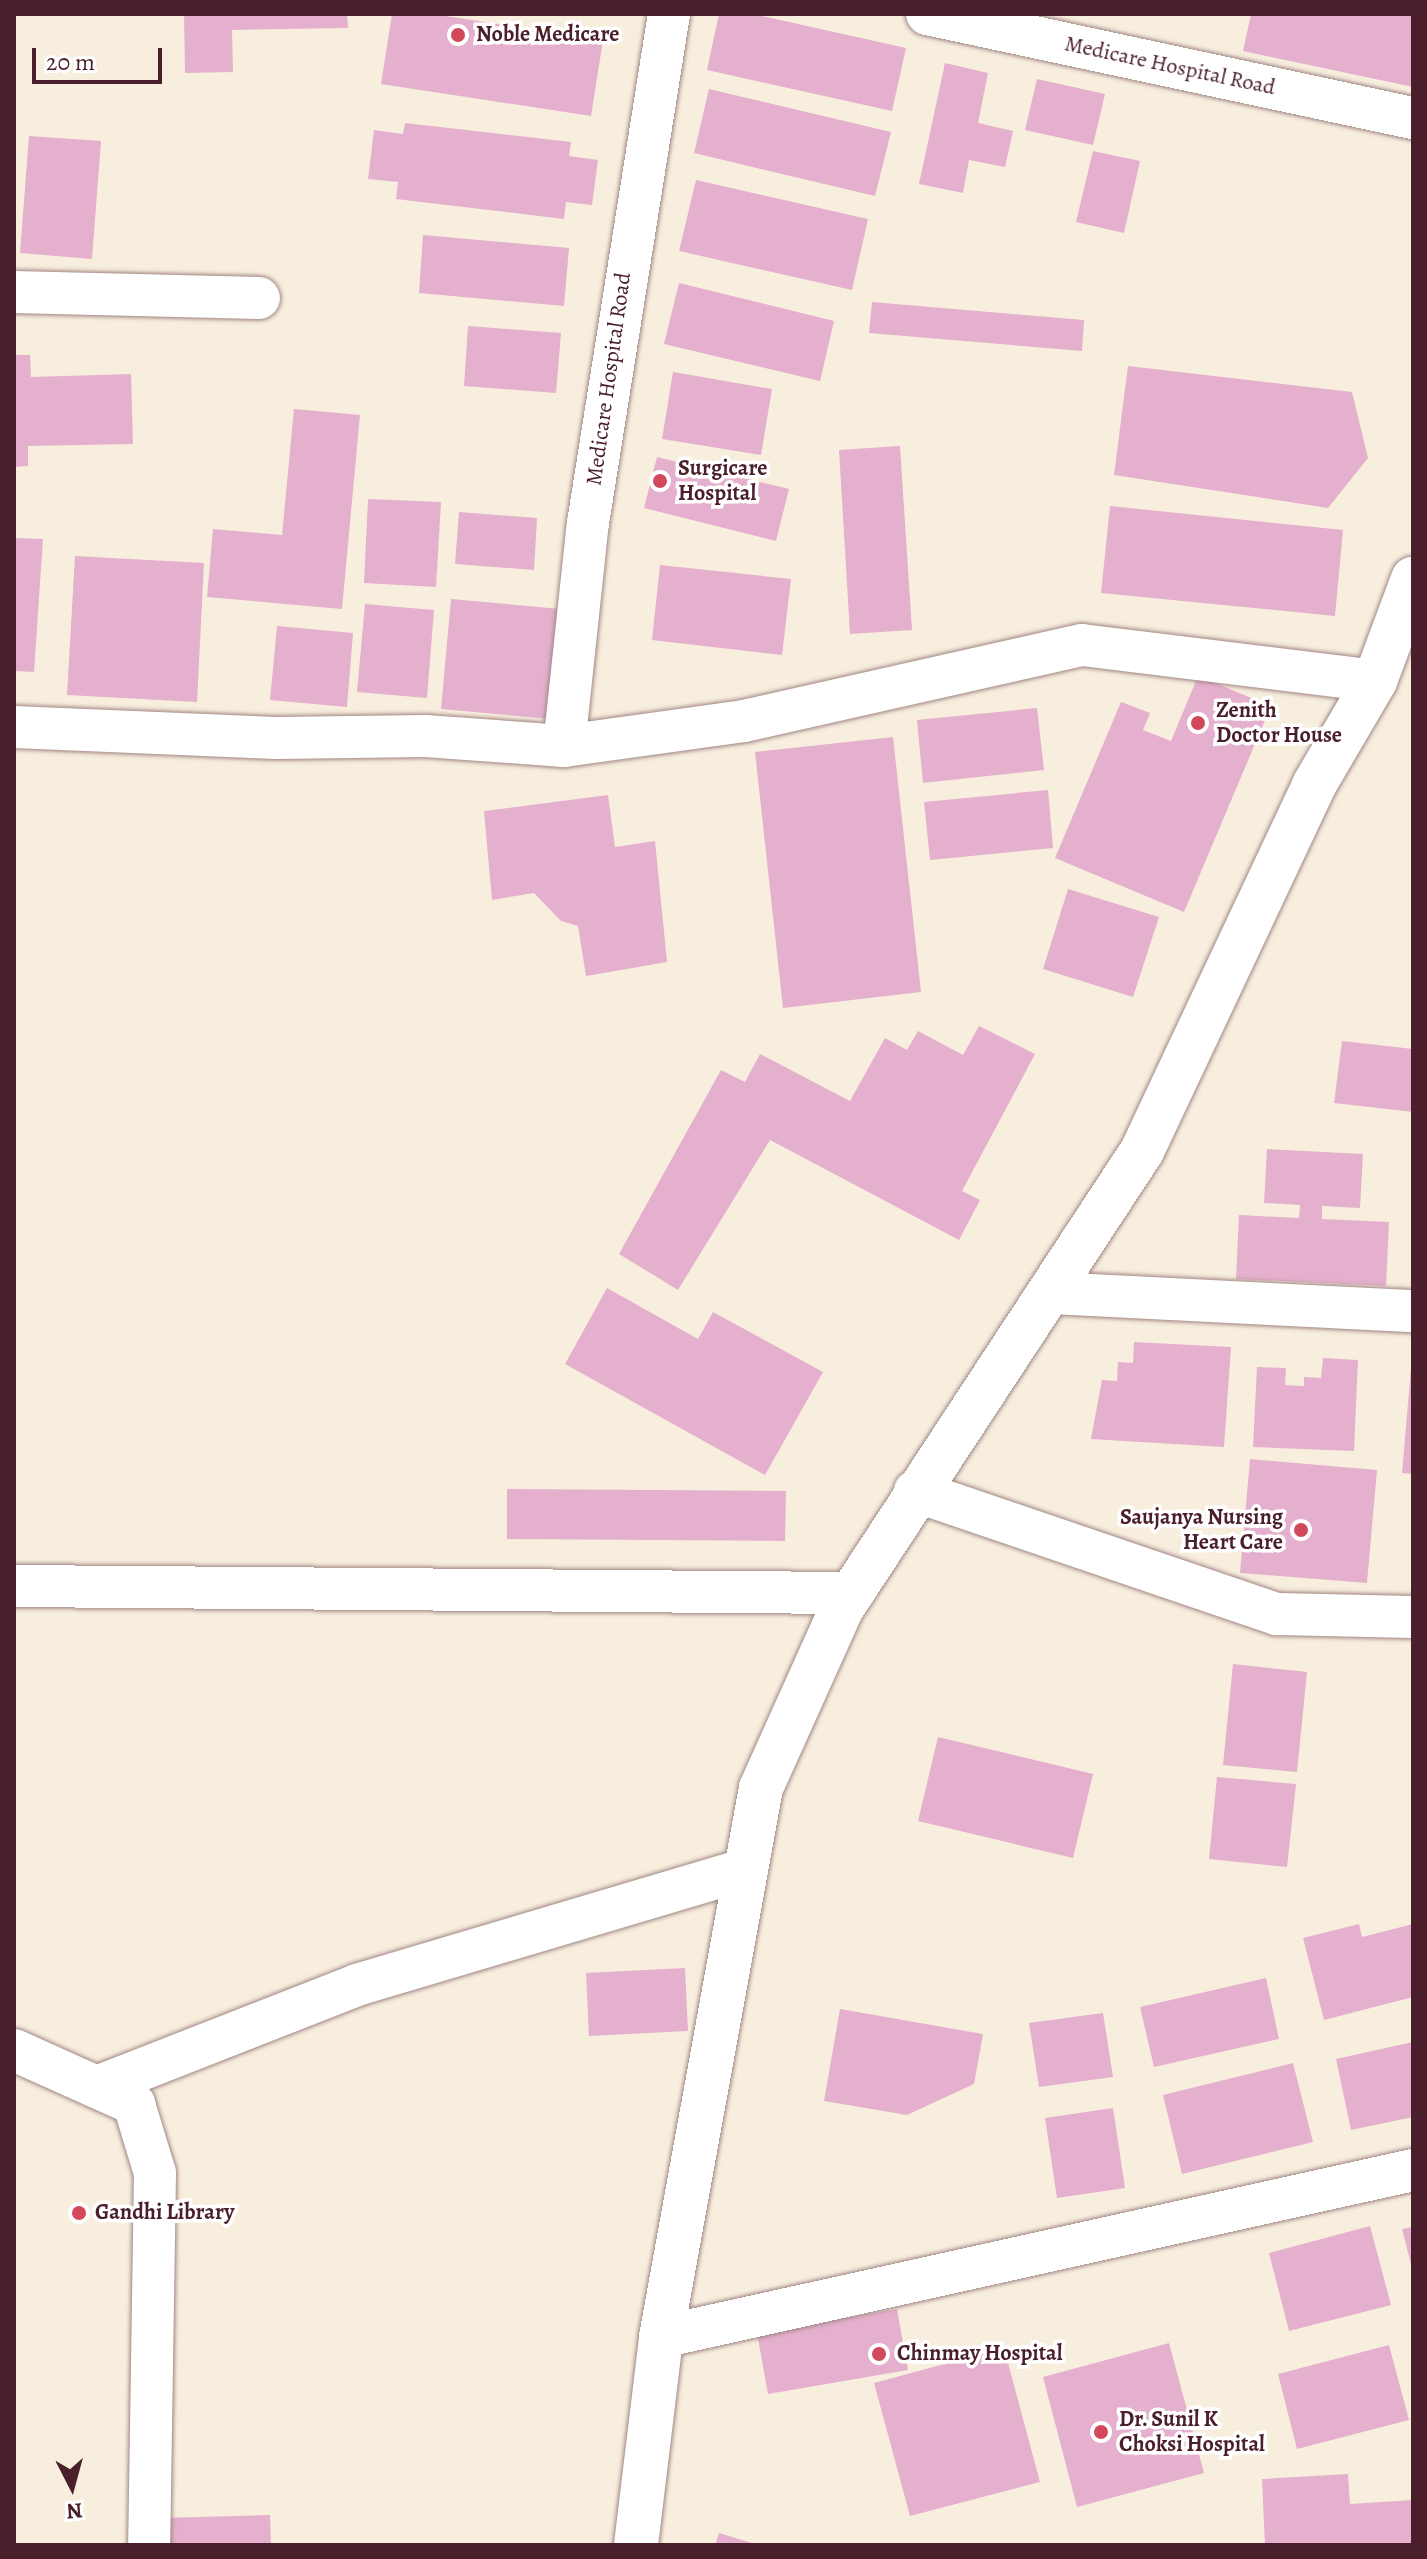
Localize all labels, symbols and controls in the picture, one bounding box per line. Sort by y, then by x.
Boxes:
place label: Noble Medicare [476,22,619,48]
marker: Noble Medicare [447,24,469,46]
street label: Medicare Hospital Road [1062,31,1278,101]
scale bar [36,32,166,82]
text: 20 m [46,46,95,78]
street label: Medicare Hospital Road [581,271,637,487]
place label: Surgicare Hospital [678,455,767,506]
marker: Surgicare Hospital [649,470,671,492]
place label: Zenith Doctor House [1216,697,1342,748]
marker: Zenith Doctor House [1187,712,1209,734]
place label: Saujanya Nursing Heart Care [1120,1504,1283,1556]
marker: Saujanya Nursing Heart Care [1290,1519,1312,1541]
place label: Gandhi Library [95,2200,235,2226]
marker: Gandhi Library [70,2204,88,2222]
place label: Chinmay Hospital [897,2341,1062,2367]
marker: Chinmay Hospital [868,2343,890,2365]
place label: Dr. Sunil K Choksi Hospital [1119,2406,1265,2458]
marker: Dr. Sunil K Choksi Hospital [1090,2421,1112,2443]
north arrow [32,2447,112,2527]
text: N [65,2495,84,2527]

